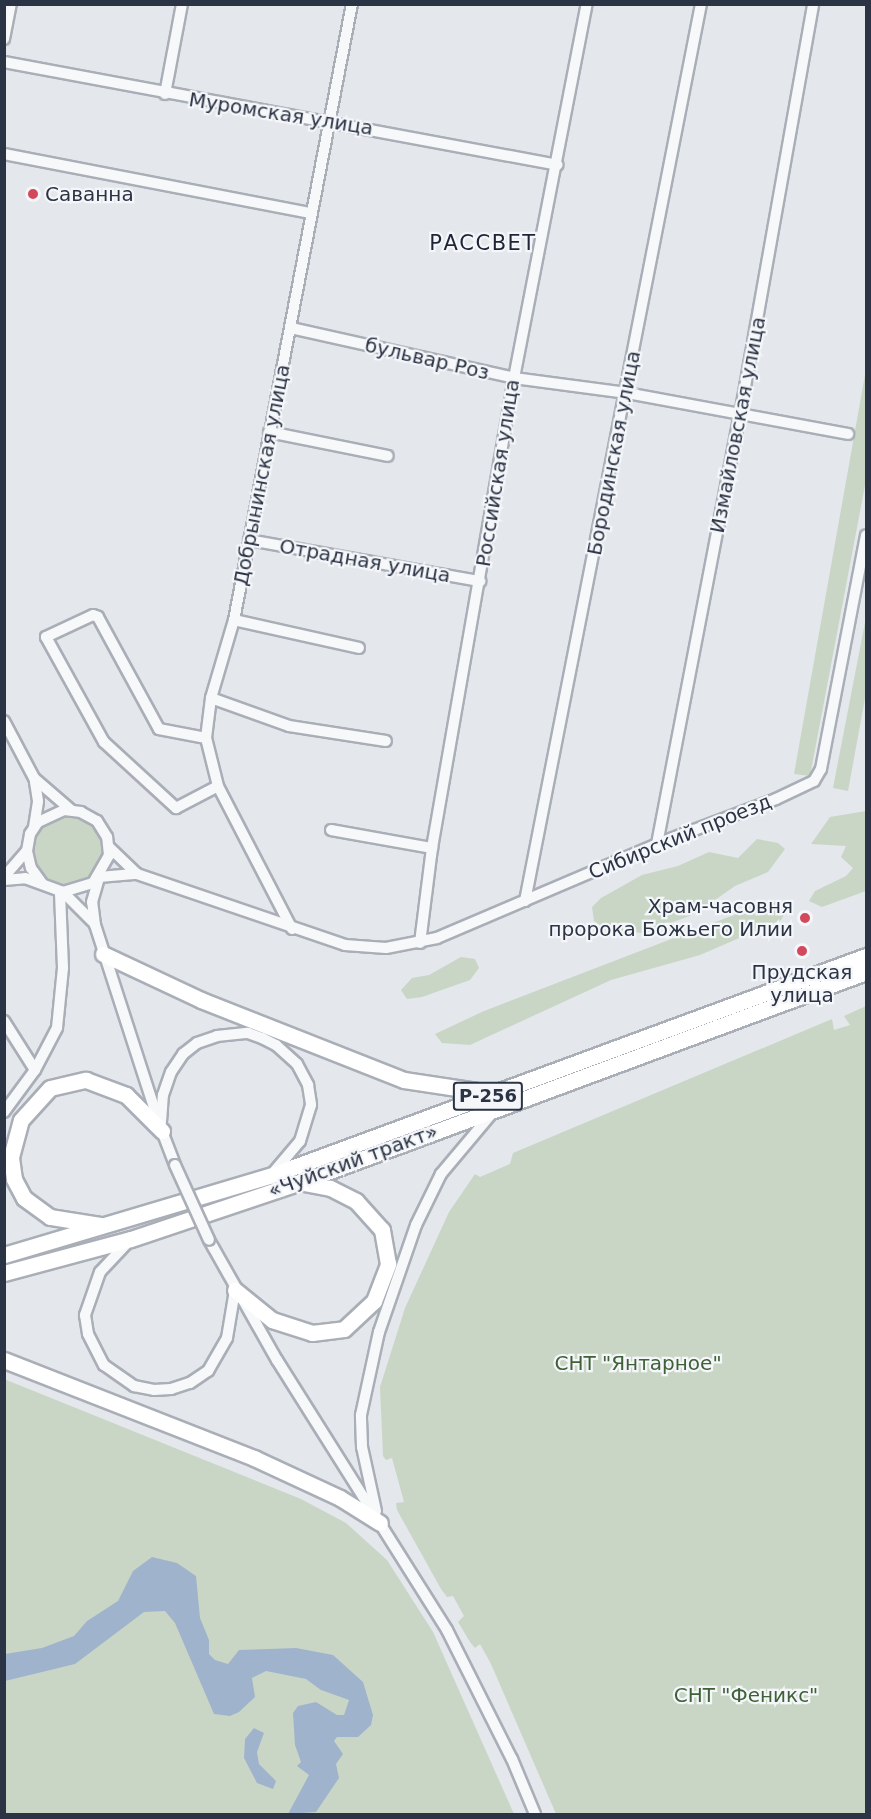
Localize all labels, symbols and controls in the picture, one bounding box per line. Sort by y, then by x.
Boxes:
street label: Муромская улица [187,88,375,140]
place label: Саванна [45,182,134,206]
marker: Саванна [26,187,40,201]
district label: РАССВЕТ [429,230,537,256]
street label: Измайловская улица [705,315,771,535]
street label: бульвар Роз [363,333,491,385]
street label: Бородинская улица [582,349,646,557]
street label: Добрынинская улица [229,362,295,588]
street label: Российская улица [471,378,525,568]
street label: Отрадная улица [278,534,452,588]
street label: Сибирский проезд [585,789,775,885]
place label: Храм-часовня пророка Божьего Илии [548,894,793,941]
marker: Храм-часовня пророка Божьего Илии [798,911,812,925]
marker: Прудская улица [795,944,809,958]
place label: Прудская улица [752,960,852,1007]
road number: Р-256 [452,1081,524,1111]
street label: «Чуйский тракт» [265,1119,441,1203]
park label: СНТ "Янтарное" [554,1351,722,1375]
park label: СНТ "Феникс" [674,1683,818,1707]

